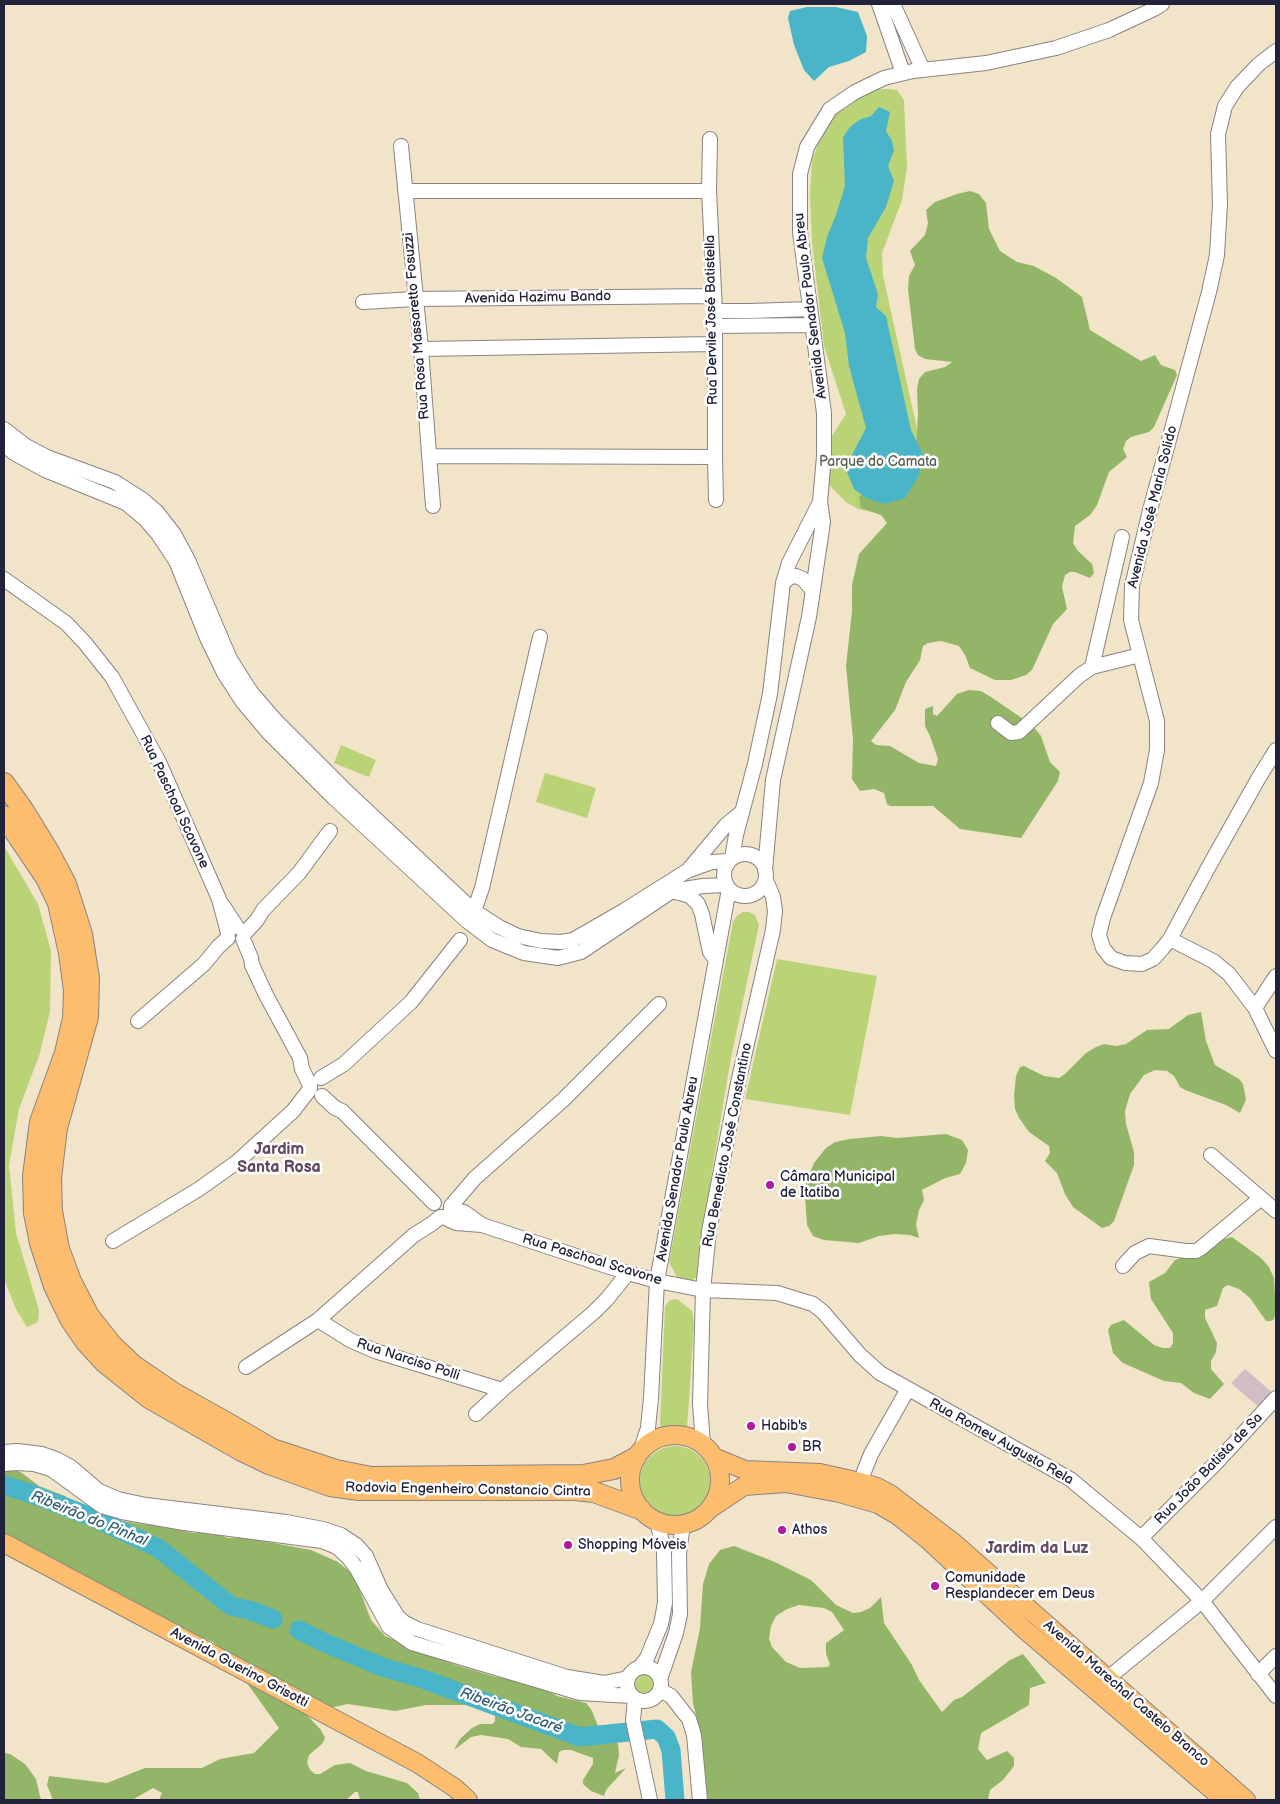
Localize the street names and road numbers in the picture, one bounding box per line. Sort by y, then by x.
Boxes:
street label: Avenida Senador Paulo Abreu [791,212,831,400]
street label: Rua Rosa Massaretto Fosuzzi [400,232,434,420]
street label: Rua Dervile José Batistella [702,235,722,405]
street label: Avenida Hazimu Bando [465,288,611,308]
street label: Avenida José Maria Solido [1125,424,1181,590]
street label: Rua Paschoal Scavone [136,733,212,871]
street label: Rua Benedicto José Constantino [700,1041,756,1249]
street label: Avenida Senador Paulo Abreu [653,1075,703,1263]
street label: Rua Paschoal Scavone [520,1231,664,1289]
street label: Rua Narciso Polli [354,1335,462,1385]
street label: Rua Romeu Augusto Rela [926,1395,1076,1489]
street label: Rua João Batista de Sa [1151,1410,1267,1528]
street label: Rodovia Engenheiro Constancio Cintra [345,1479,591,1501]
street label: Avenida Marechal Castelo Branco [1040,1617,1212,1771]
street label: Avenida Guerino Grisotti [167,1624,311,1712]

